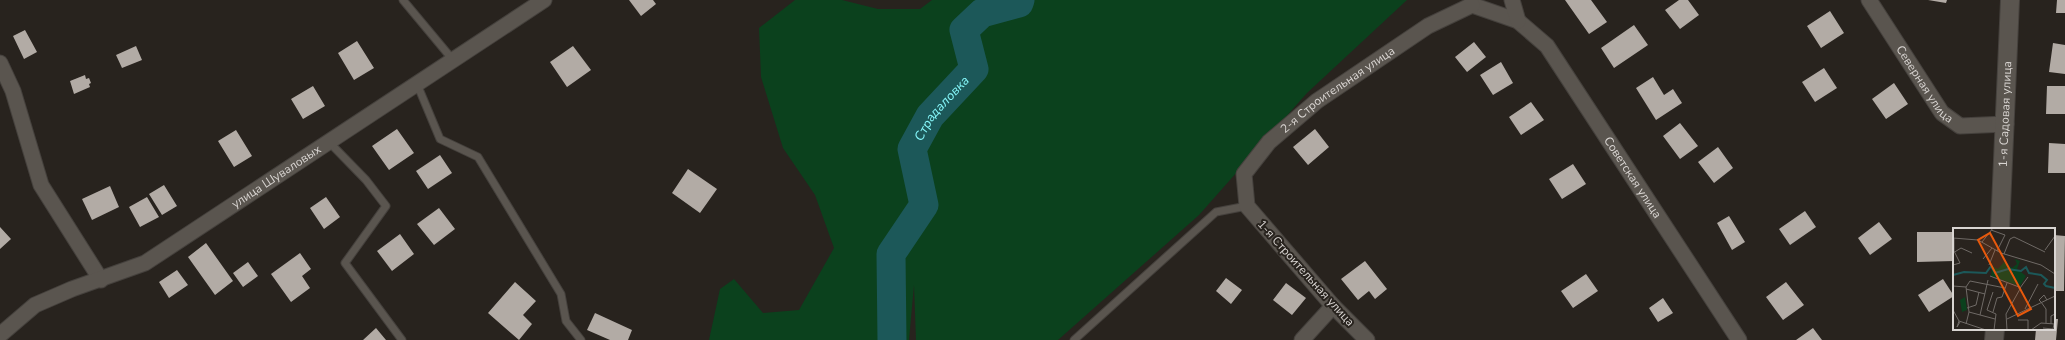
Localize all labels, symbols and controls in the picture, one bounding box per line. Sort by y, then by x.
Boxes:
street label: Северная улица [1892,42,1957,127]
street label: 2-я Строительная улица [1277,43,1398,137]
street label: 1-я Садовая улица [1995,61,2015,168]
water label: Страдаловка [910,72,973,144]
street label: Советская улица [1600,133,1665,221]
street label: улица Шуваловых [228,141,324,212]
street label: 1-я Строительная улица [1254,216,1358,330]
inset map [1953,228,2055,330]

